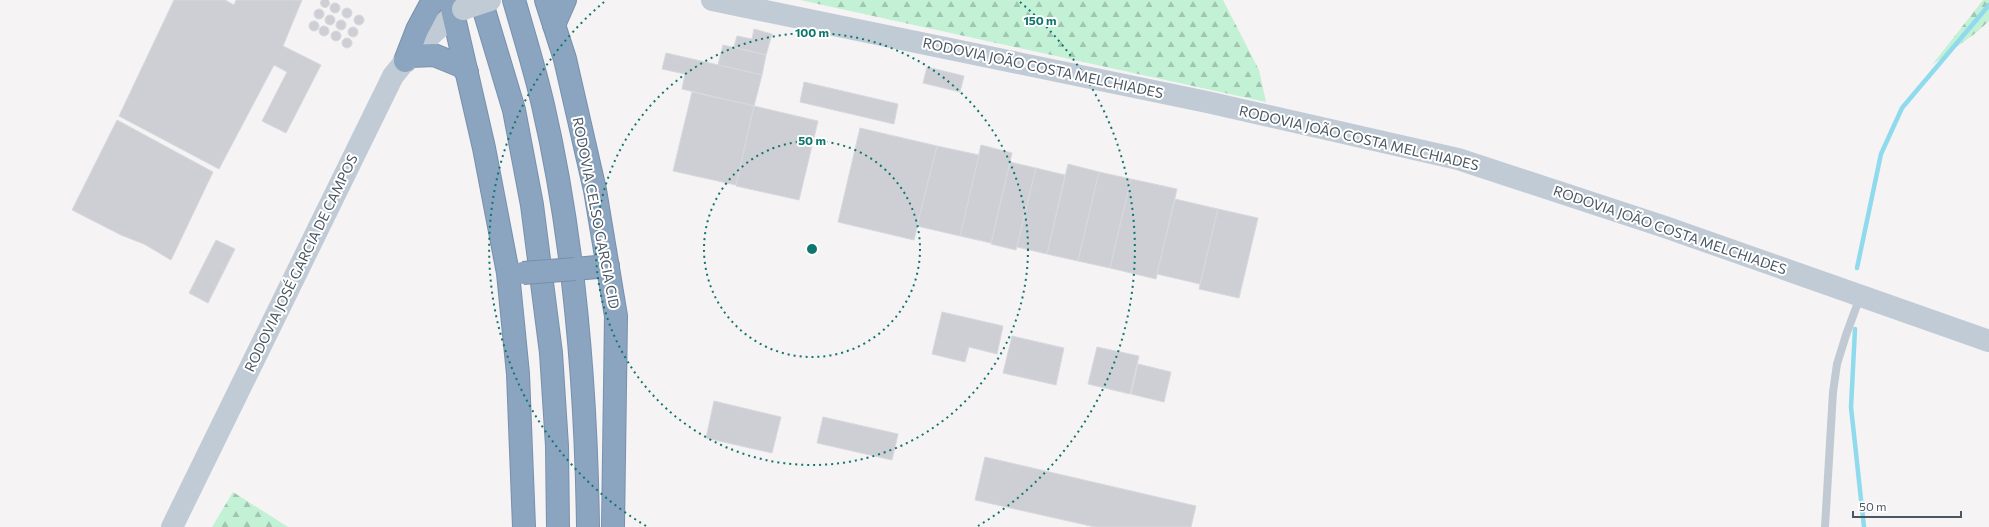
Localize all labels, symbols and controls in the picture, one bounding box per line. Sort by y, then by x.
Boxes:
text: 150 m [1023,13,1057,27]
text: 100 m [795,25,829,39]
street label: RODOVIA JOÃO COSTA MELCHIADES [921,34,1165,101]
street label: RODOVIA JOÃO COSTA MELCHIADES [1238,102,1481,173]
street label: RODOVIA CELSO GARCIA CID [570,116,623,310]
text: 50 m [798,133,826,147]
street label: RODOVIA JOSÉ GARCIA DE CAMPOS [240,151,361,374]
street label: RODOVIA JOÃO COSTA MELCHIADES [1551,182,1789,278]
centre of rings [805,242,819,256]
scale bar [1853,493,1961,519]
text: 50 m [1859,499,1887,513]

